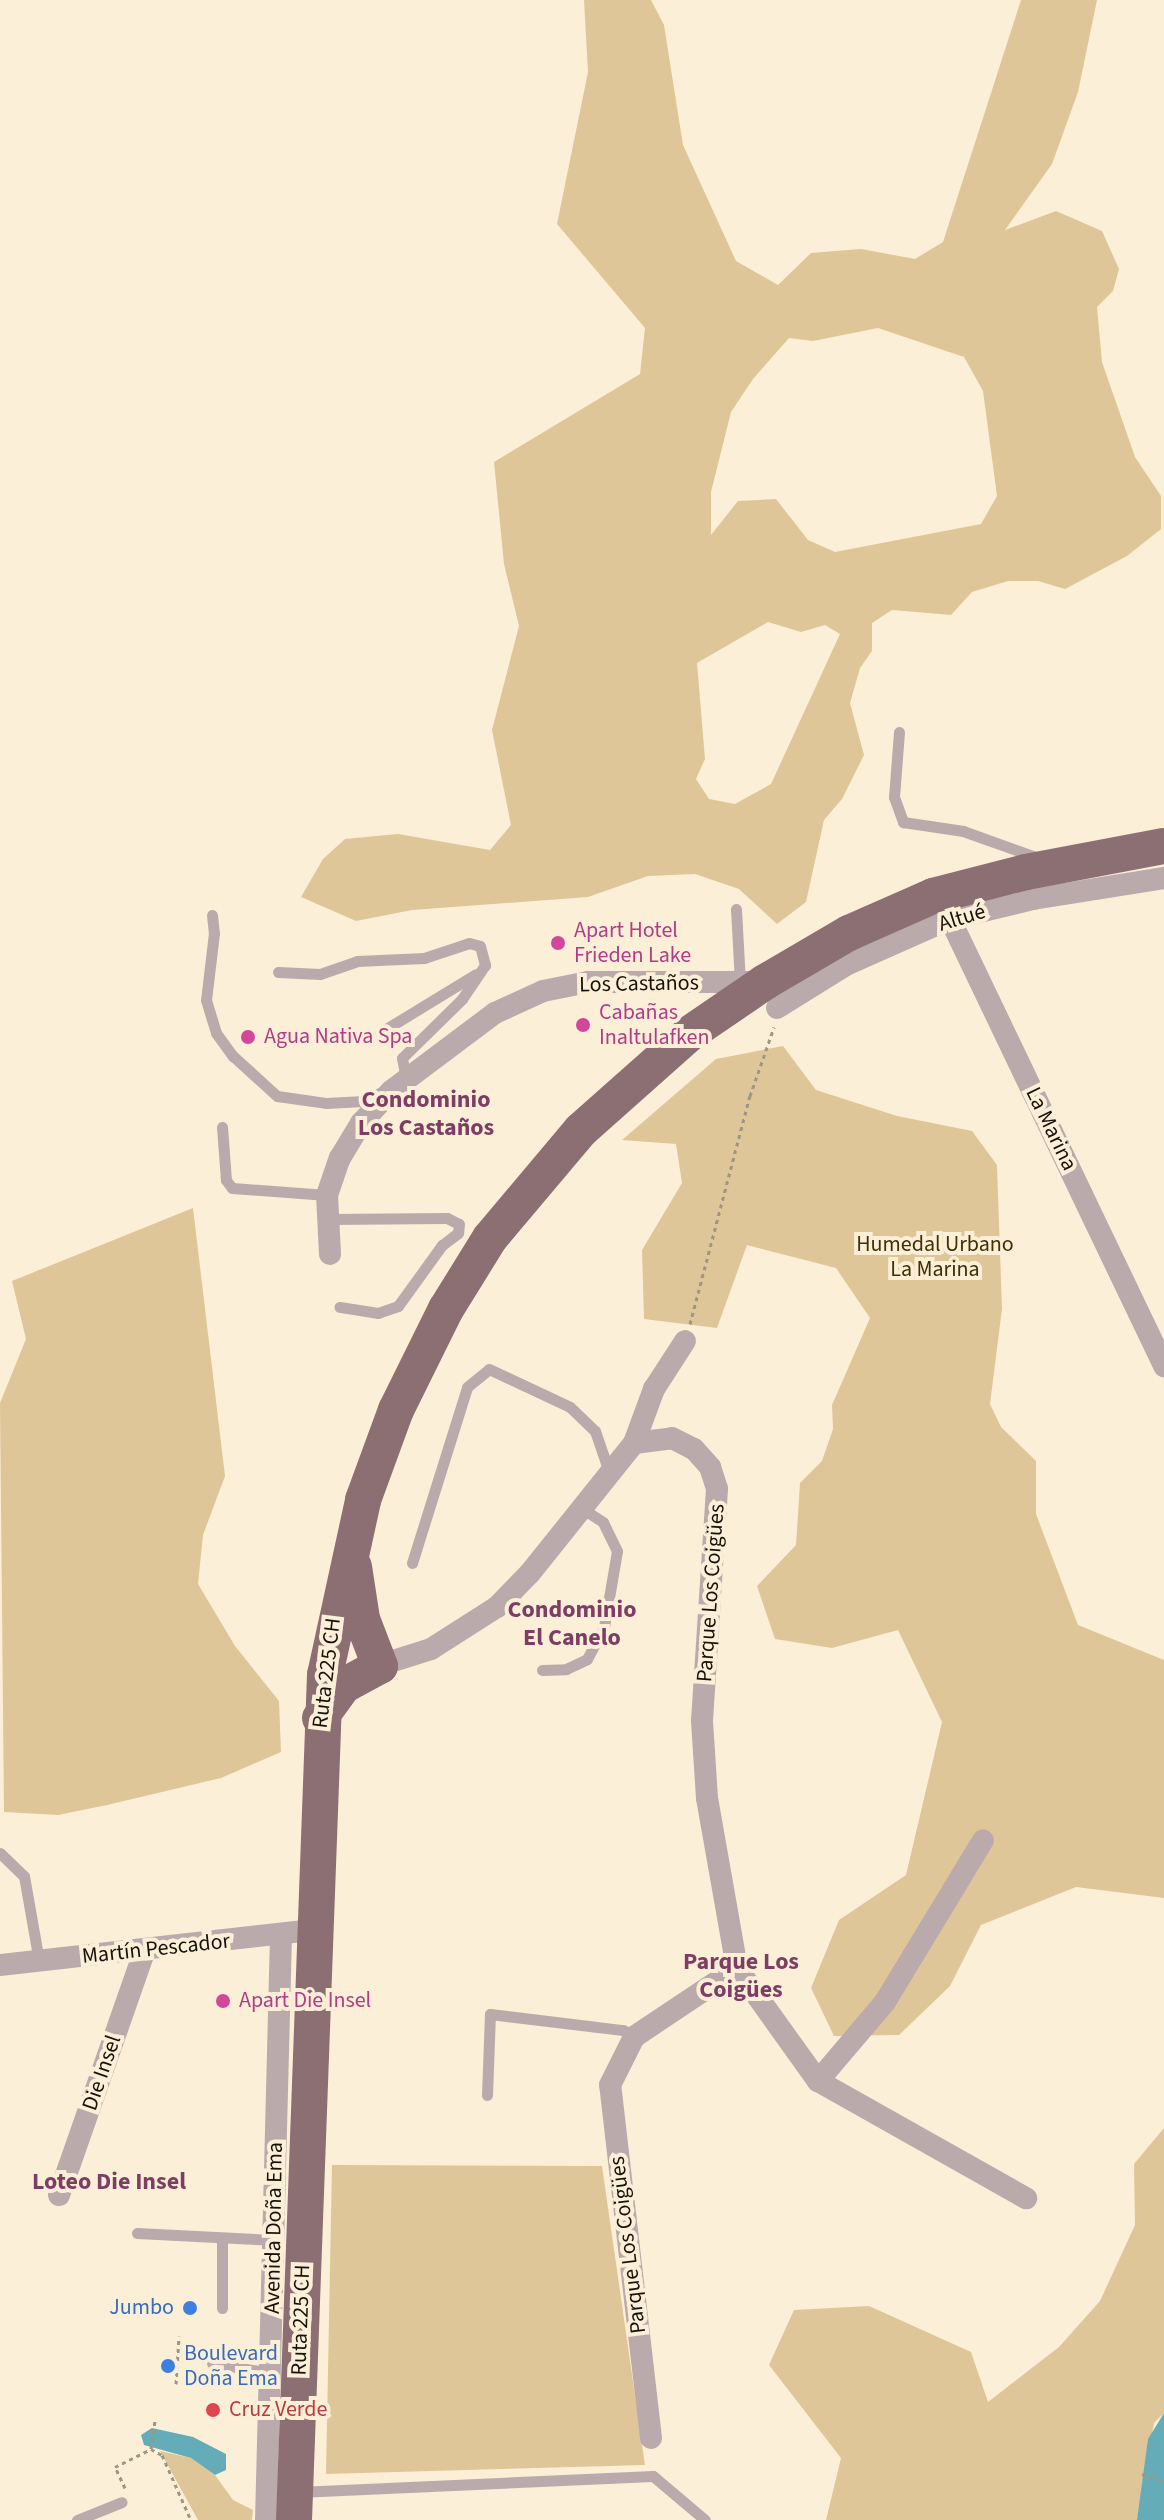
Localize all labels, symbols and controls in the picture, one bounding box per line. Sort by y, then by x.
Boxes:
street label: Altué [935,898,989,938]
place label: Apart Hotel Frieden Lake [574,917,691,968]
marker: Apart Hotel Frieden Lake [549,934,567,952]
street label: Los Castaños [579,970,699,998]
place label: Cabañas Inaltulafken [599,999,709,1050]
marker: Cabañas Inaltulafken [574,1016,592,1034]
place label: Agua Nativa Spa [264,1024,412,1050]
marker: Agua Nativa Spa [239,1028,257,1046]
street label: La Marina [1020,1083,1082,1175]
district label: Condominio Los Castaños [358,1086,494,1142]
park label: Humedal Urbano La Marina [856,1231,1014,1282]
street label: Parque Los Coigües [692,1503,730,1683]
district label: Condominio El Canelo [508,1596,636,1652]
street label: Ruta 225 CH [307,1616,347,1730]
street label: Martín Pescador [81,1928,231,1970]
district label: Parque Los Coigües [683,1948,799,2004]
place label: Apart Die Insel [239,1988,371,2014]
marker: Apart Die Insel [214,1992,232,2010]
street label: Die Insel [77,2032,127,2114]
street label: Avenida Doña Ema [259,2142,289,2314]
street label: Parque Los Coigües [604,2155,652,2335]
district label: Loteo Die Insel [32,2168,186,2196]
street label: Ruta 225 CH [286,2264,316,2376]
place label: Jumbo [109,2295,174,2321]
marker: Jumbo [181,2299,199,2317]
place label: Boulevard Doña Ema [184,2340,278,2392]
marker: Boulevard Doña Ema [159,2357,177,2375]
place label: Cruz Verde [229,2397,327,2423]
marker: Cruz Verde [204,2401,222,2419]

